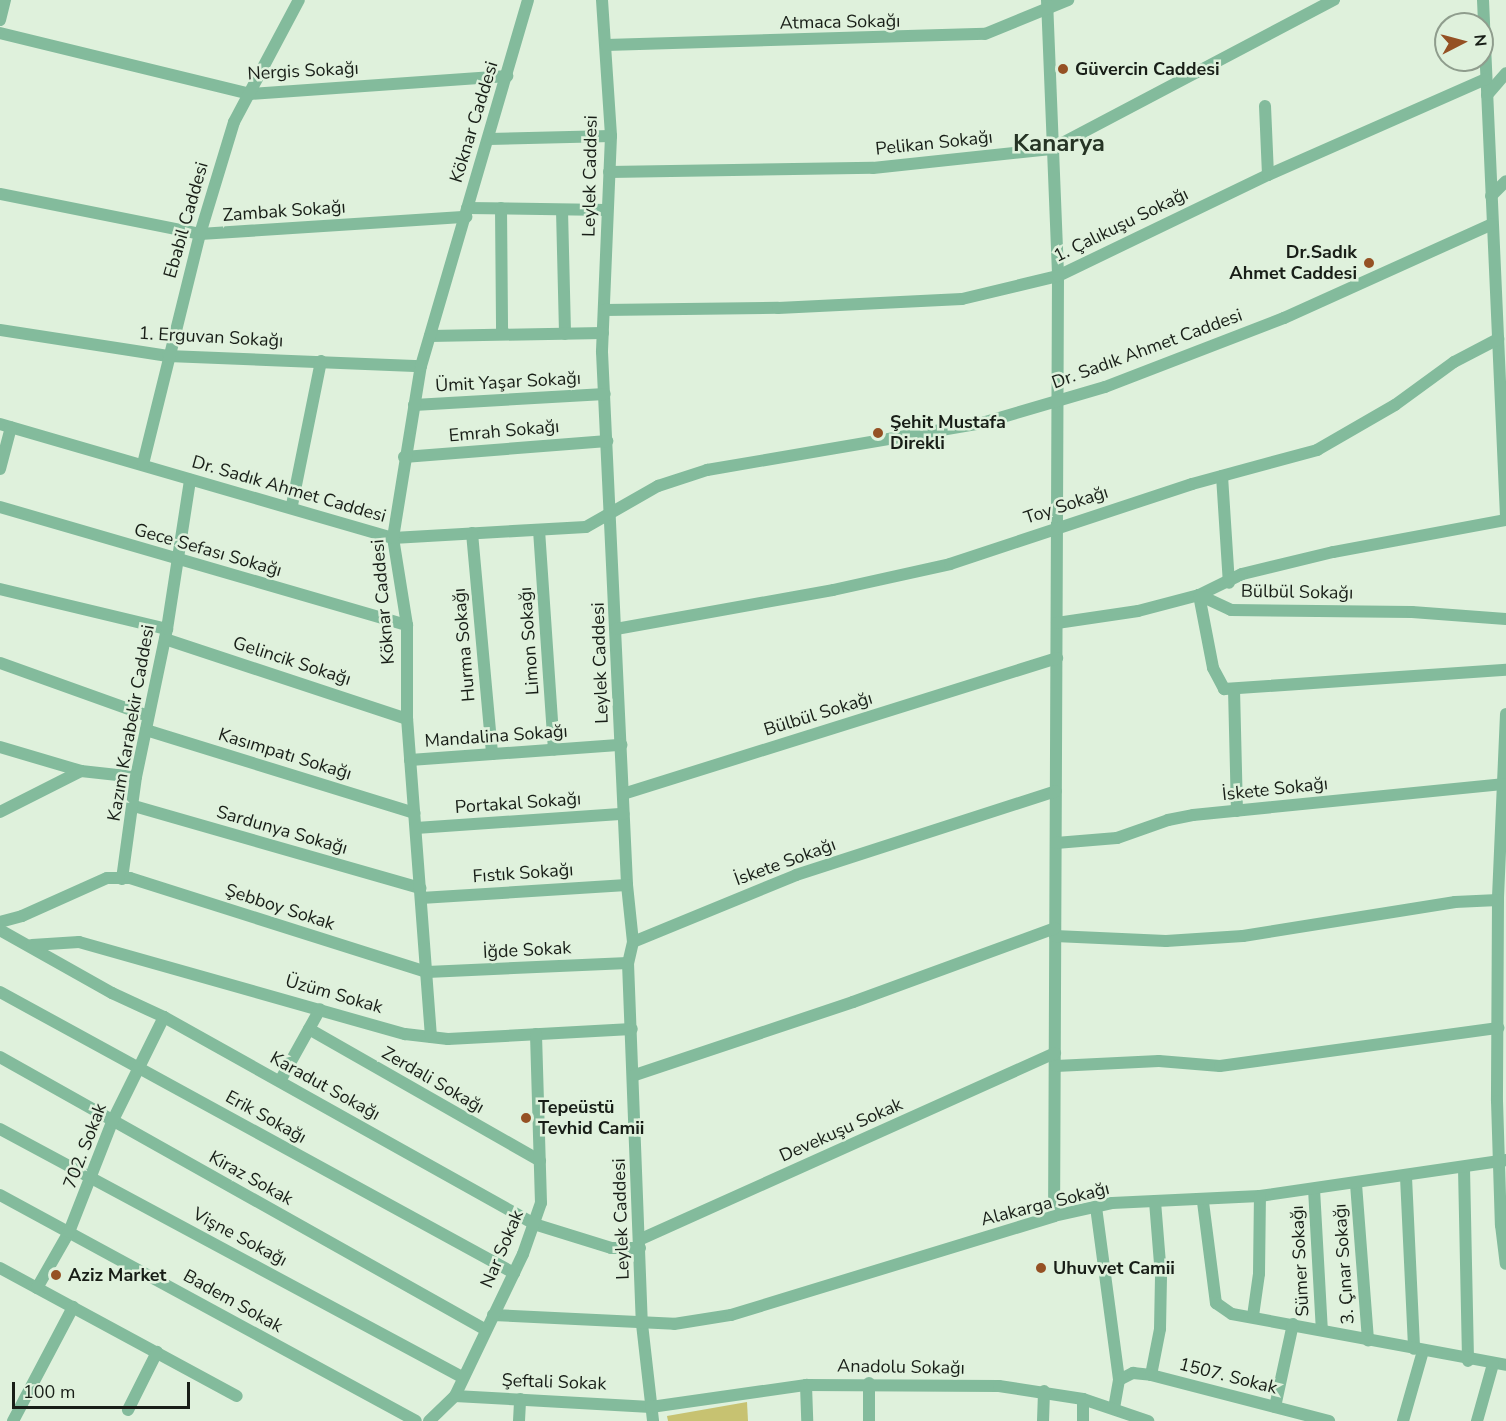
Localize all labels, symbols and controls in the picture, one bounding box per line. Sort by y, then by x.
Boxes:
street label: Atmaca Sokağı [779,10,901,34]
north arrow [1434,12,1494,72]
text: N [1468,33,1491,47]
street label: Nergis Sokağı [247,57,359,85]
place label: Güvercin Caddesi [1075,58,1220,80]
street label: Köknar Caddesi [445,59,503,185]
marker: Güvercin Caddesi [1056,62,1070,76]
street label: Leylek Caddesi [578,115,602,237]
street label: Pelikan Sokağı [874,126,994,160]
district label: Kanarya [1013,130,1105,158]
street label: Ebabil Caddesi [159,159,213,281]
street label: 1. Çalıkuşu Sokağı [1050,183,1192,267]
street label: Zambak Sokağı [222,196,346,226]
place label: Dr.Sadık Ahmet Caddesi [1229,242,1357,284]
marker: Dr.Sadık Ahmet Caddesi [1362,256,1376,270]
street label: Dr. Sadık Ahmet Caddesi [1049,304,1245,394]
street label: 1. Erguvan Sokağı [138,322,284,352]
street label: Ümit Yaşar Sokağı [435,367,581,397]
place label: Şehit Mustafa Direkli [890,412,1006,454]
street label: Emrah Sokağı [448,415,560,447]
marker: Şehit Mustafa Direkli [871,426,885,440]
street label: Dr. Sadık Ahmet Caddesi [189,451,389,527]
street label: Toy Sokağı [1021,481,1111,529]
street label: Gece Sefası Sokağı [132,519,284,581]
street label: Köknar Caddesi [367,538,399,666]
street label: Bülbül Sokağı [1241,580,1353,604]
street label: Limon Sokağı [514,586,544,696]
street label: Hurma Sokağı [448,587,480,703]
street label: Leylek Caddesi [587,602,613,724]
street label: Kazım Karabekir Caddesi [103,623,159,823]
street label: Gelincik Sokağı [230,632,354,690]
street label: Bülbül Sokağı [761,687,875,741]
street label: Mandalina Sokağı [424,720,568,752]
street label: Kasımpatı Sokağı [216,723,354,785]
street label: İskete Sokağı [1221,773,1329,805]
street label: Portakal Sokağı [454,788,582,818]
street label: Sardunya Sokağı [214,801,350,859]
street label: İskete Sokağı [731,834,839,890]
street label: Fıstık Sokağı [472,859,574,887]
street label: Şebboy Sokak [222,879,338,935]
street label: İğde Sokak [482,937,572,963]
street label: Üzüm Sokak [283,970,385,1018]
street label: Zerdali Sokağı [378,1042,488,1118]
street label: Karadut Sokağı [266,1047,384,1125]
street label: Erik Sokağı [222,1086,310,1148]
street label: Devekuşu Sokak [776,1093,906,1167]
place label: Tepeüstü Tevhid Camii [538,1097,644,1140]
street label: 702. Sokak [59,1100,111,1192]
marker: Tepeüstü Tevhid Camii [519,1111,533,1125]
street label: Kiraz Sokak [205,1146,297,1210]
street label: Leylek Caddesi [608,1158,634,1280]
street label: Alakarga Sokağı [978,1178,1112,1230]
street label: Vişne Sokağı [189,1203,291,1271]
street label: 3. Çınar Sokağı [1329,1203,1359,1325]
street label: Sümer Sokağı [1286,1205,1314,1317]
street label: Nar Sokak [476,1207,528,1291]
place label: Uhuvvet Camii [1053,1257,1175,1279]
marker: Uhuvvet Camii [1034,1261,1048,1275]
place label: Aziz Market [68,1264,166,1286]
street label: Badem Sokak [180,1265,286,1337]
marker: Aziz Market [49,1268,63,1282]
street label: 1507. Sokak [1177,1353,1279,1399]
street label: Anadolu Sokağı [837,1355,965,1379]
street label: Şeftali Sokak [501,1369,607,1395]
scale bar [15,1370,194,1408]
text: 100 m [23,1380,75,1404]

